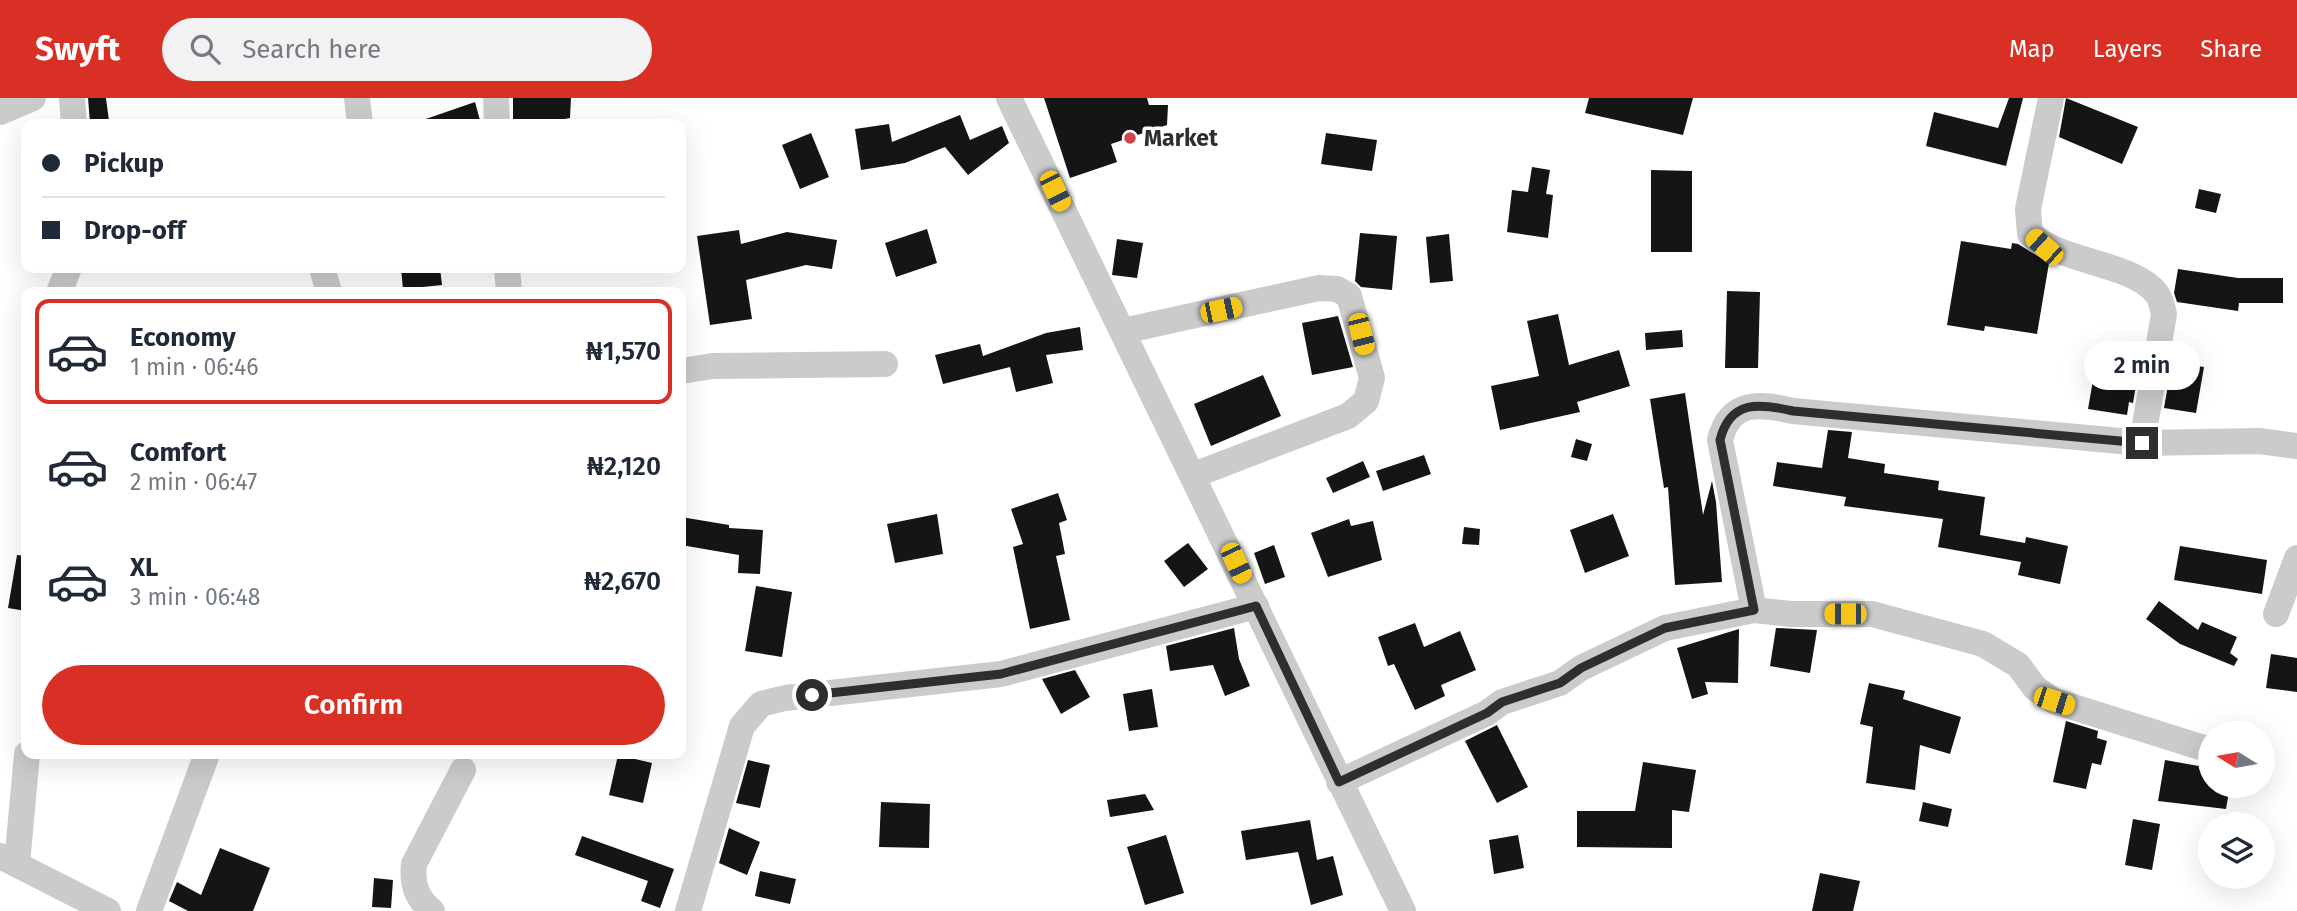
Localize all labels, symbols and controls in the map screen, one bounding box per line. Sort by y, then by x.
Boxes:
search box [162,18,652,81]
text: Swyft [35,29,120,69]
icon: search [186,30,224,68]
text: Search here [242,34,381,65]
text: Map [2009,35,2055,63]
text: Layers [2093,35,2162,63]
text: Share [2200,35,2262,63]
place label: Market [1144,124,1219,152]
marker: Market [1122,130,1138,146]
text: Pickup [84,148,164,179]
car [1037,168,1074,214]
text: Drop-off [84,215,186,246]
car [2022,225,2067,269]
car [1199,295,1244,325]
car [1346,311,1377,357]
icon: car [46,320,109,383]
text: Economy [130,322,236,353]
text: ₦1,570 [586,336,661,367]
callout: 2 min [2084,342,2200,390]
text: 2 min [2114,351,2170,379]
text: 1 min · 06:46 [130,353,258,381]
route end [2126,427,2158,459]
icon: car [46,435,109,498]
text: Comfort [130,437,226,468]
text: ₦2,120 [587,451,661,482]
text: 2 min · 06:47 [130,468,257,496]
car [1218,540,1255,586]
icon: car [46,550,109,613]
text: XL [130,552,158,583]
text: ₦2,670 [584,566,661,597]
text: 3 min · 06:48 [130,583,260,611]
car [1825,604,1867,625]
button: Confirm [42,665,665,745]
route start [796,679,828,711]
car [2031,685,2078,717]
north arrow [2198,721,2275,798]
map controls [2198,721,2275,889]
button: layers [2198,812,2275,889]

